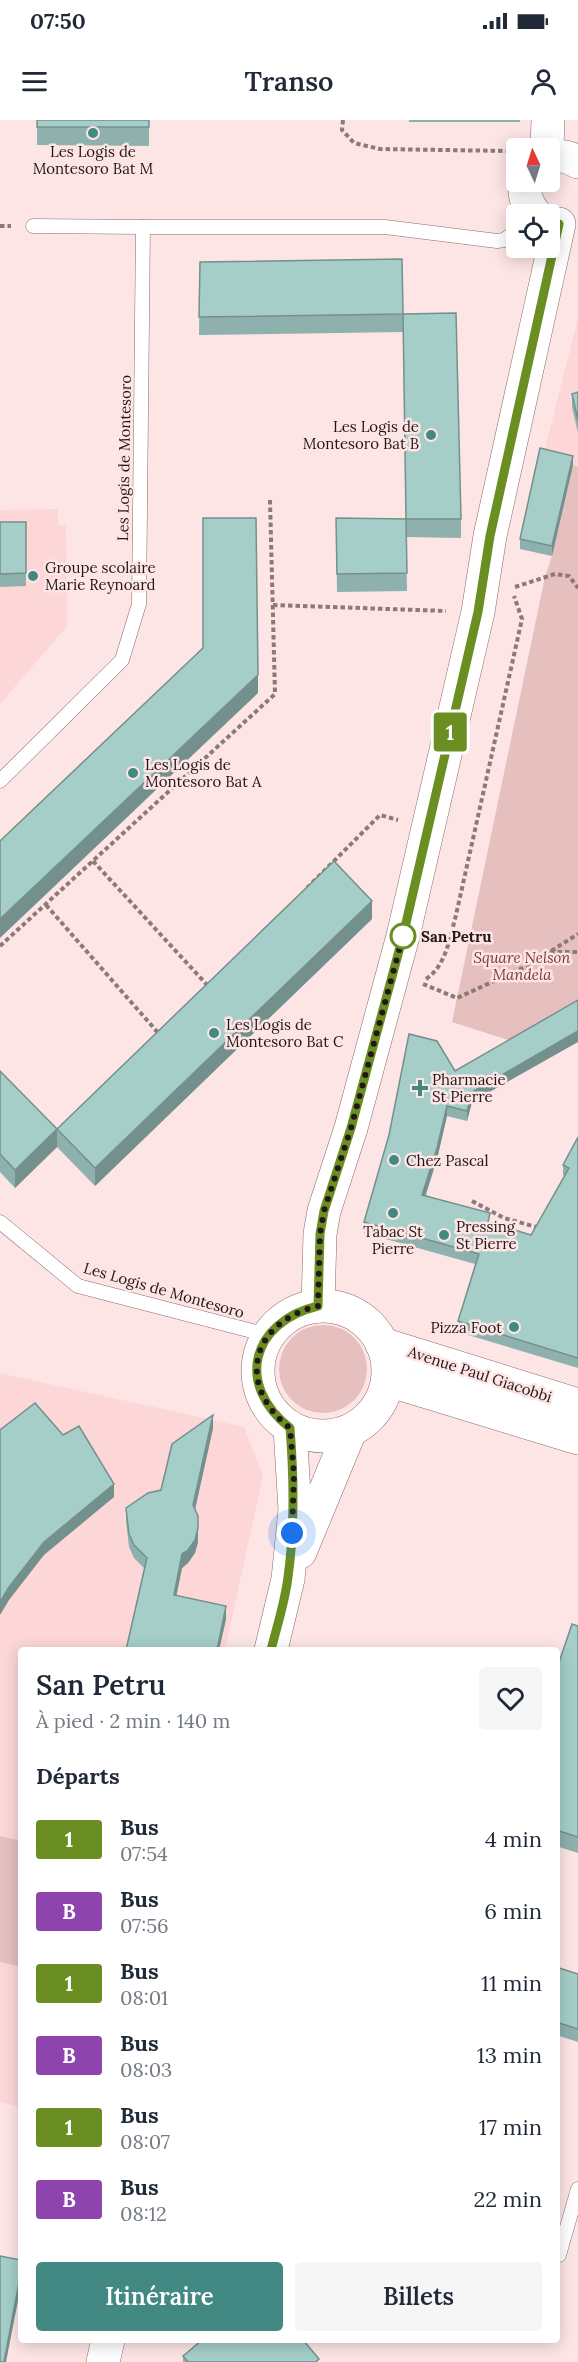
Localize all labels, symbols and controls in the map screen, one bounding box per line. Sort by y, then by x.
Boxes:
text: 07:50 [30,7,86,35]
text: Transo [244,64,334,98]
icon: menu [18,65,51,98]
icon: person [527,65,560,98]
marker: Les Logis de Montesoro Bat M [86,126,100,140]
north arrow [506,138,560,192]
map controls [506,138,560,258]
place label: Les Logis de Montesoro Bat M [33,142,154,178]
button: locate [506,204,560,258]
street label: Les Logis de Montesoro [113,375,135,541]
place label: Les Logis de Montesoro Bat B [303,417,419,453]
marker: Les Logis de Montesoro Bat B [424,428,438,442]
place label: Groupe scolaire Marie Reynoard [45,558,156,594]
marker: Groupe scolaire Marie Reynoard [26,569,40,583]
line badge: 1 [430,712,470,752]
text: 1 [446,719,454,746]
place label: Les Logis de Montesoro Bat A [145,755,262,791]
marker: Les Logis de Montesoro Bat A [126,766,140,780]
marker: San Petru [390,923,416,949]
place label: San Petru [421,927,491,946]
park label: Square Nelson Mandela [473,948,571,984]
place label: Les Logis de Montesoro Bat C [226,1015,344,1051]
marker: Les Logis de Montesoro Bat C [207,1026,221,1040]
place label: Pharmacie St Pierre [432,1070,506,1106]
marker: Pharmacie St Pierre [413,1081,427,1095]
place label: Chez Pascal [406,1151,489,1170]
marker: Chez Pascal [387,1153,401,1167]
marker: Tabac St Pierre [386,1206,400,1220]
place label: Pressing St Pierre [456,1217,517,1253]
place label: Tabac St Pierre [363,1222,423,1258]
marker: Pressing St Pierre [437,1228,451,1242]
street label: Les Logis de Montesoro [82,1258,247,1322]
place label: Pizza Foot [430,1318,502,1337]
marker: Pizza Foot [507,1320,521,1334]
street label: Avenue Paul Giacobbi [405,1341,554,1406]
your location [277,1518,307,1548]
text: San Petru [36,1667,166,1703]
button: heart [479,1667,542,1730]
text: À pied · 2 min · 140 m [36,1708,230,1733]
text: Départs [36,1762,120,1790]
text: Bus [120,1813,159,1841]
text: 4 min [485,1825,542,1853]
text: 1 [65,1826,73,1853]
text: 07:54 [120,1841,168,1866]
text: Bus [120,1885,159,1913]
text: 6 min [484,1897,542,1925]
text: B [62,1898,76,1925]
text: 07:56 [120,1913,169,1938]
text: Bus [120,1957,159,1985]
text: 11 min [481,1969,542,1997]
text: 1 [65,1970,73,1997]
text: 08:01 [120,1985,168,2010]
text: Bus [120,2029,159,2057]
text: 13 min [477,2041,542,2069]
text: B [62,2042,76,2069]
text: 08:03 [120,2057,172,2082]
text: Bus [120,2101,159,2129]
text: 17 min [479,2113,542,2141]
text: 1 [65,2114,73,2141]
text: 08:07 [120,2129,170,2154]
text: Bus [120,2173,159,2201]
text: 22 min [473,2185,542,2213]
text: B [62,2186,76,2213]
text: 08:12 [120,2201,167,2226]
button: Itinéraire [36,2262,283,2331]
button: Billets [295,2262,542,2331]

